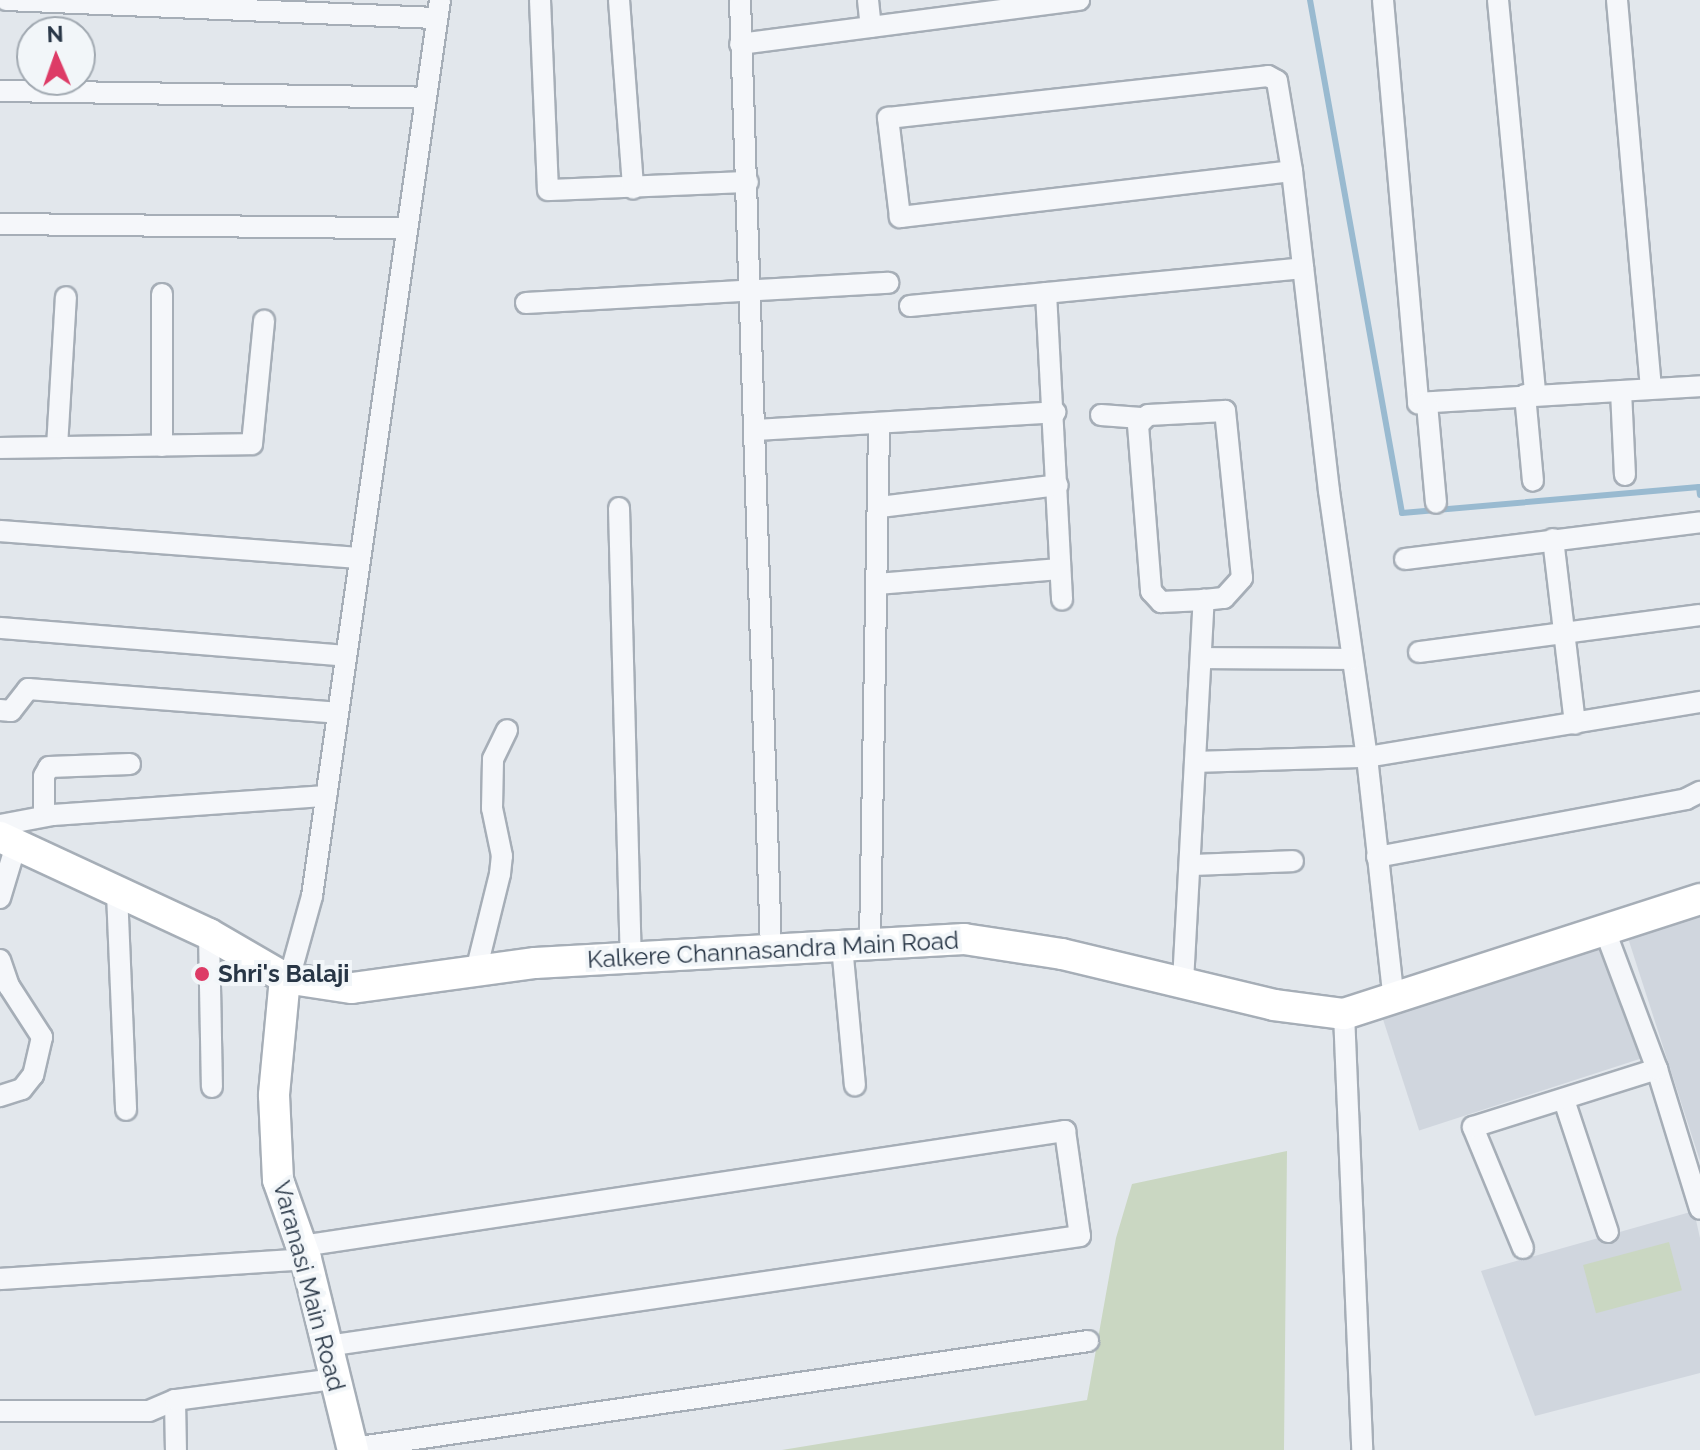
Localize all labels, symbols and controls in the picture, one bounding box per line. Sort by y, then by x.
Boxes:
north arrow [16,16,96,96]
text: N [46,21,64,47]
street label: Kalkere Channasandra Main Road [586,926,960,974]
place label: Shri's Balaji [218,960,349,988]
marker: Shri's Balaji [193,965,211,983]
street label: Varanasi Main Road [267,1178,351,1394]

